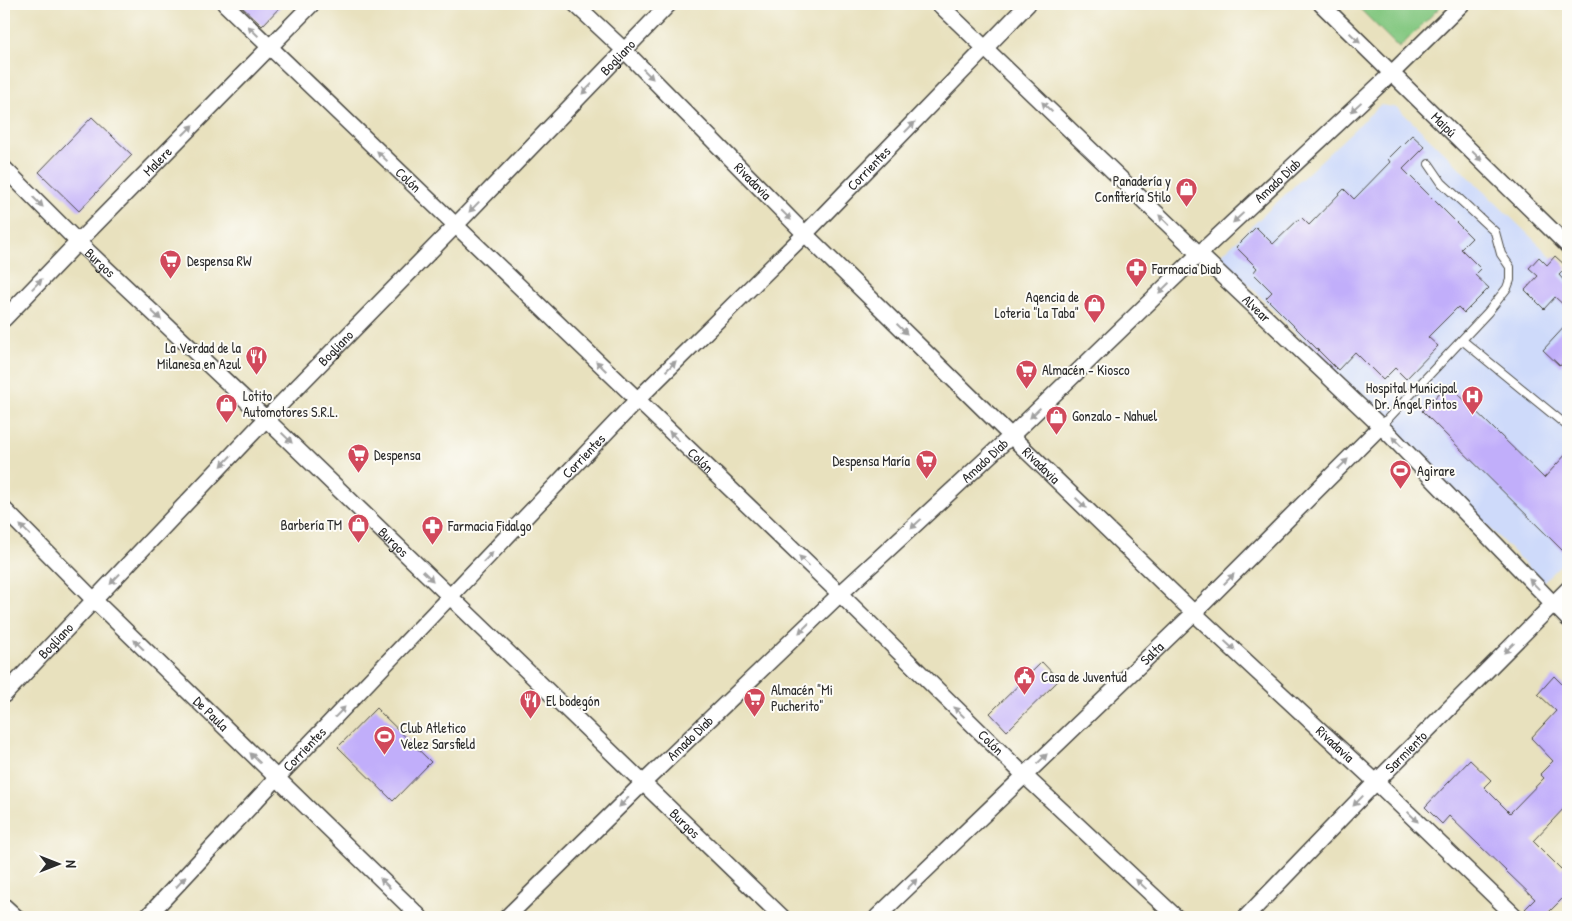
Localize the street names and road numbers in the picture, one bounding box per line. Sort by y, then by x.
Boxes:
street label: Bogliano [595,35,639,79]
street label: Maipú [1427,107,1461,141]
street label: Malere [138,142,176,180]
street label: Corrientes [842,142,894,194]
street label: Amado Diab [1250,153,1305,207]
street label: Rivadavia [730,158,776,204]
street label: Colón [392,163,426,196]
street label: Burgos [81,243,120,281]
street label: Alvear [1239,290,1276,327]
street label: Bogliano [313,325,357,370]
street label: Corrientes [557,429,609,482]
street label: Amado Diab [957,433,1012,486]
street label: Rivadavia [1019,442,1065,488]
street label: Colón [684,443,718,477]
street label: Burgos [374,523,413,561]
street label: Bogliano [33,618,77,663]
street label: Salta [1136,637,1168,669]
street label: De Paula [189,692,233,735]
street label: Amado Diab [662,711,717,764]
street label: Rivadavia [1312,721,1359,767]
street label: Corrientes [278,722,330,775]
street label: Colón [974,725,1008,759]
street label: Sarmiento [1380,726,1431,777]
street label: Burgos [666,804,705,842]

